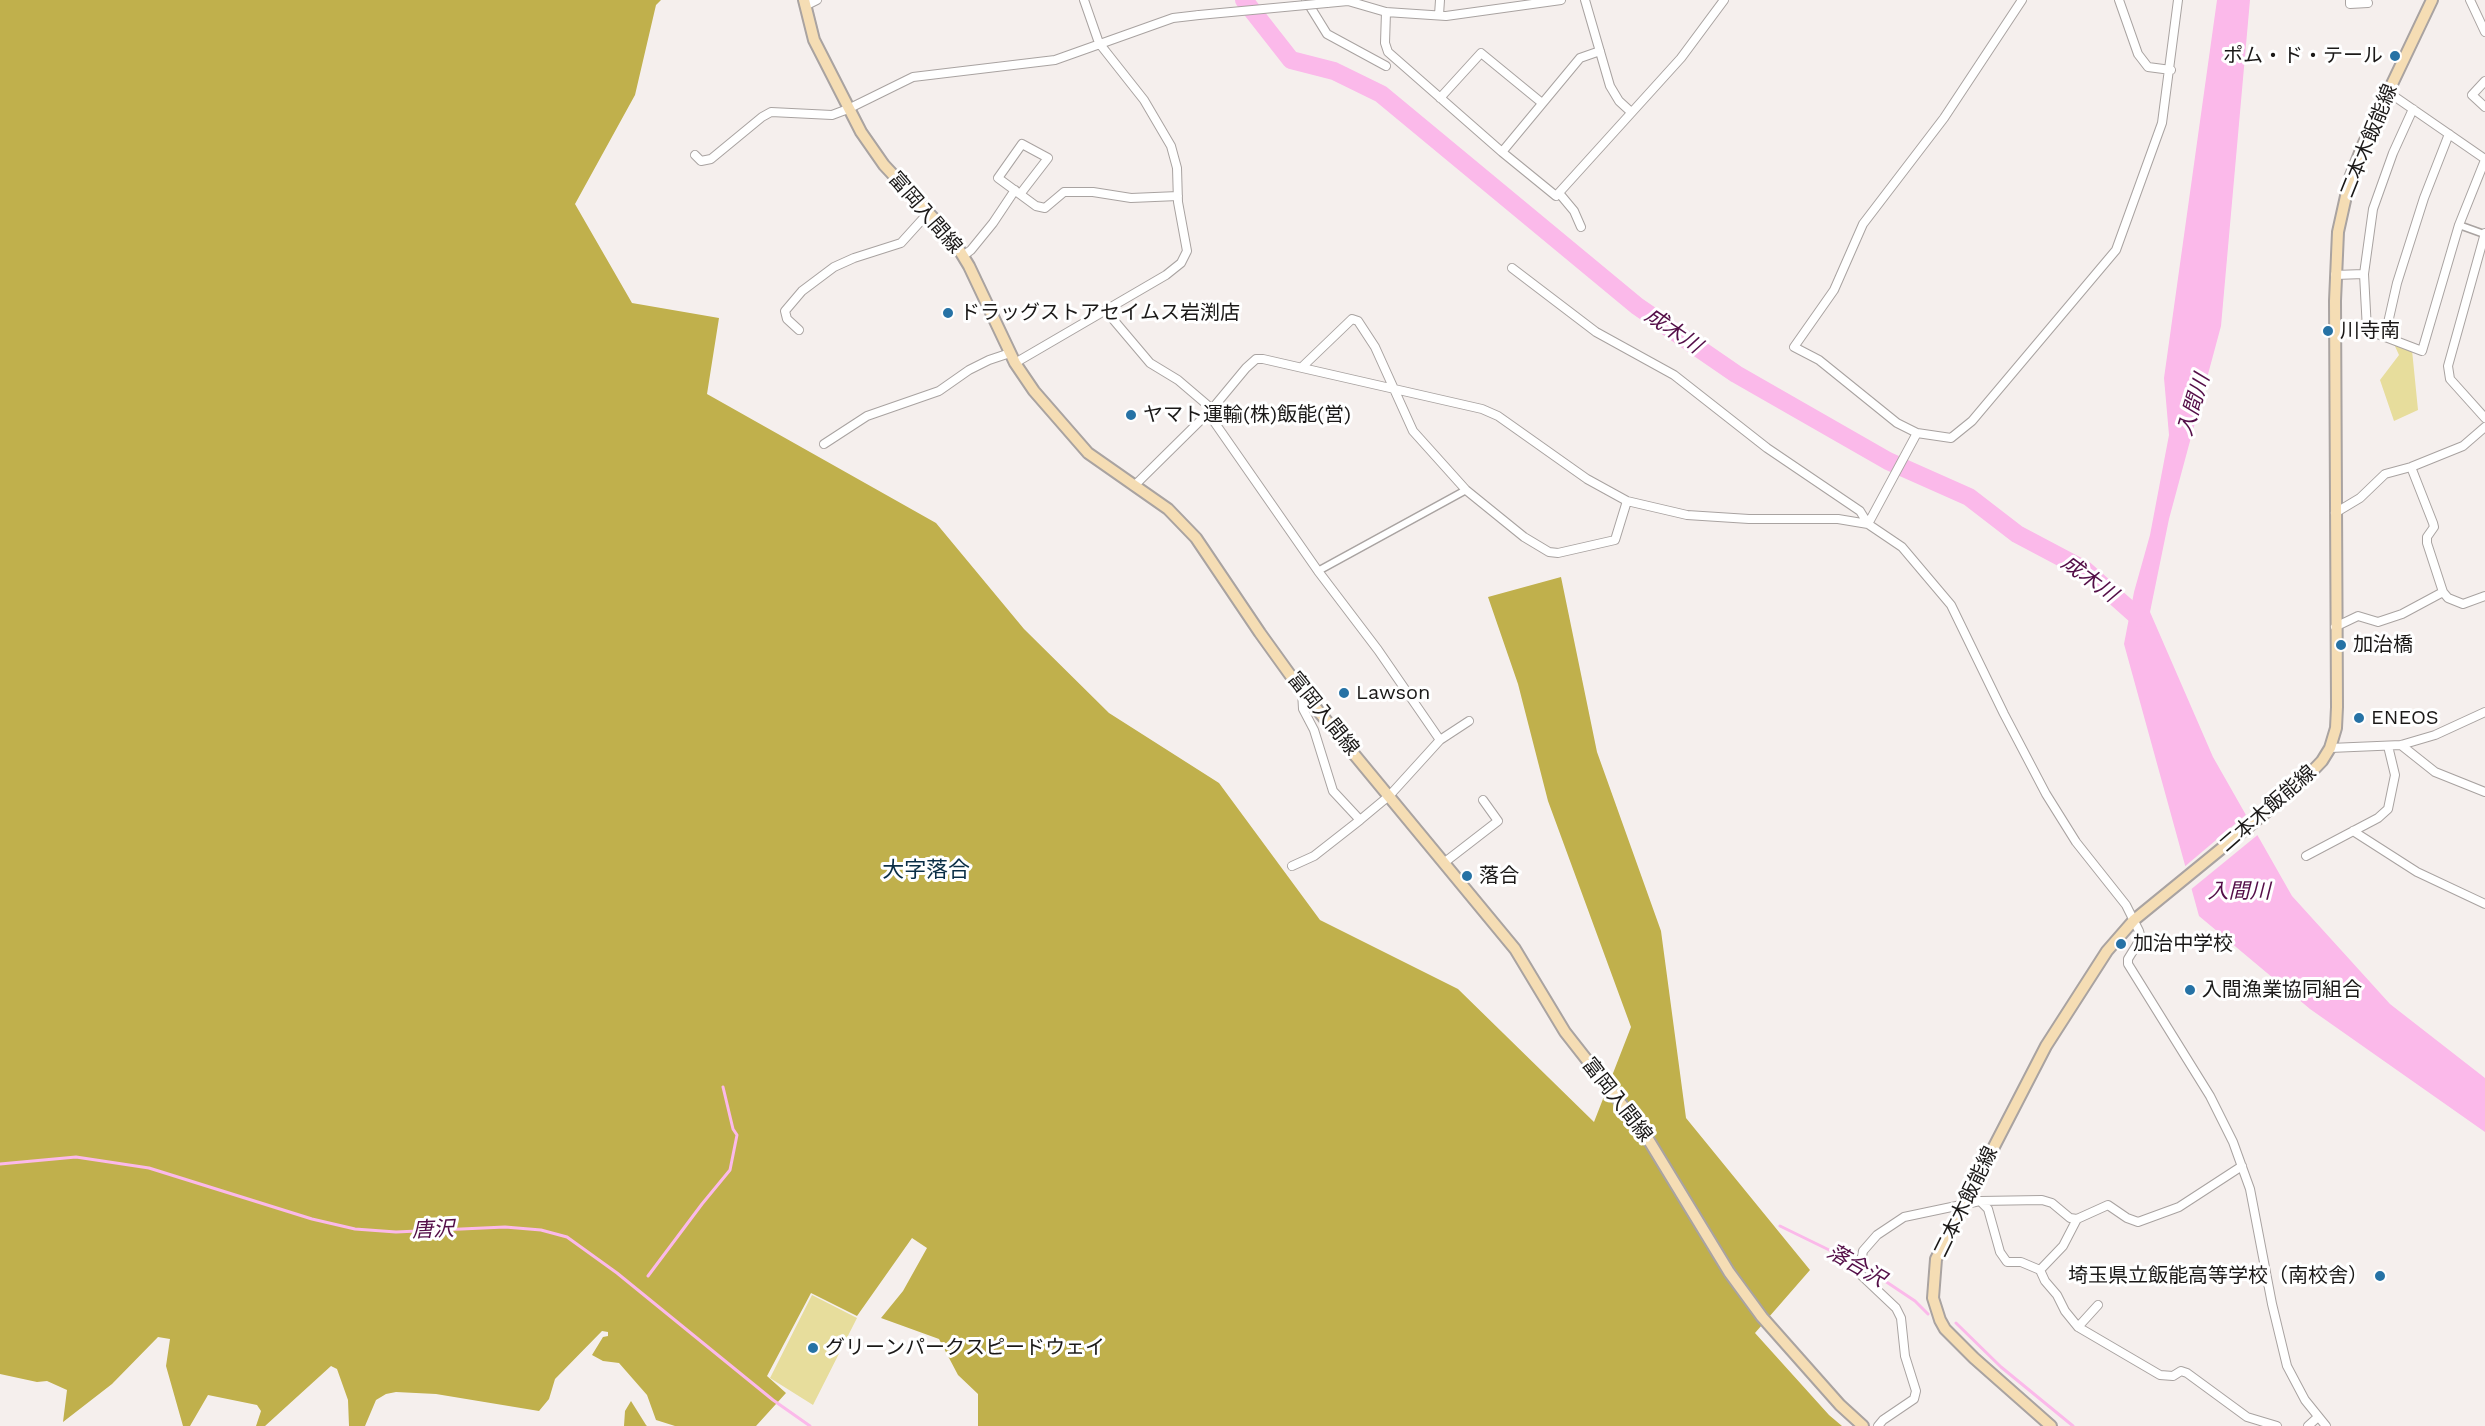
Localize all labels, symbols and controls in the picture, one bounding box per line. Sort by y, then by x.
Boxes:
place label: ポム・ド・テール [2223,44,2383,68]
marker: ポム・ド・テール [2388,49,2402,63]
street label: 二本木飯能線 [2335,81,2403,201]
street label: 富岡入間線 [883,167,967,259]
place label: ドラッグストアセイムス岩渕店 [960,301,1240,325]
water label: 成木川 [1640,303,1706,359]
marker: ドラッグストアセイムス岩渕店 [941,306,955,320]
place label: 川寺南 [2340,319,2400,343]
marker: 川寺南 [2321,324,2335,338]
water label: 入間川 [2173,371,2215,439]
place label: ヤマト運輸(株)飯能(営) [1143,403,1351,427]
marker: ヤマト運輸(株)飯能(営) [1124,408,1138,422]
water label: 成木川 [2056,550,2122,608]
place label: 加治橋 [2353,633,2413,657]
marker: 加治橋 [2334,638,2348,652]
street label: 富岡入間線 [1282,668,1364,760]
place label: Lawson [1356,681,1430,705]
marker: Lawson [1337,686,1351,700]
place label: ENEOS [2371,706,2439,730]
marker: ENEOS [2352,711,2366,725]
street label: 二本木飯能線 [2215,761,2321,857]
district label: 大字落合 [882,858,970,884]
place label: 落合 [1479,864,1519,888]
marker: 落合 [1460,869,1474,883]
water label: 入間川 [2208,879,2270,905]
place label: 加治中学校 [2133,932,2233,956]
marker: 加治中学校 [2114,937,2128,951]
place label: 入間漁業協同組合 [2202,978,2362,1002]
marker: 入間漁業協同組合 [2183,983,2197,997]
street label: 富岡入間線 [1577,1053,1657,1147]
street label: 二本木飯能線 [1929,1143,2003,1261]
water label: 唐沢 [412,1217,454,1243]
water label: 落合沢 [1822,1239,1890,1293]
place label: 埼玉県立飯能高等学校（南校舎） [2068,1264,2368,1288]
marker: 埼玉県立飯能高等学校（南校舎） [2373,1269,2387,1283]
place label: グリーンパークスピードウェイ [825,1336,1105,1360]
marker: グリーンパークスピードウェイ [806,1341,820,1355]

